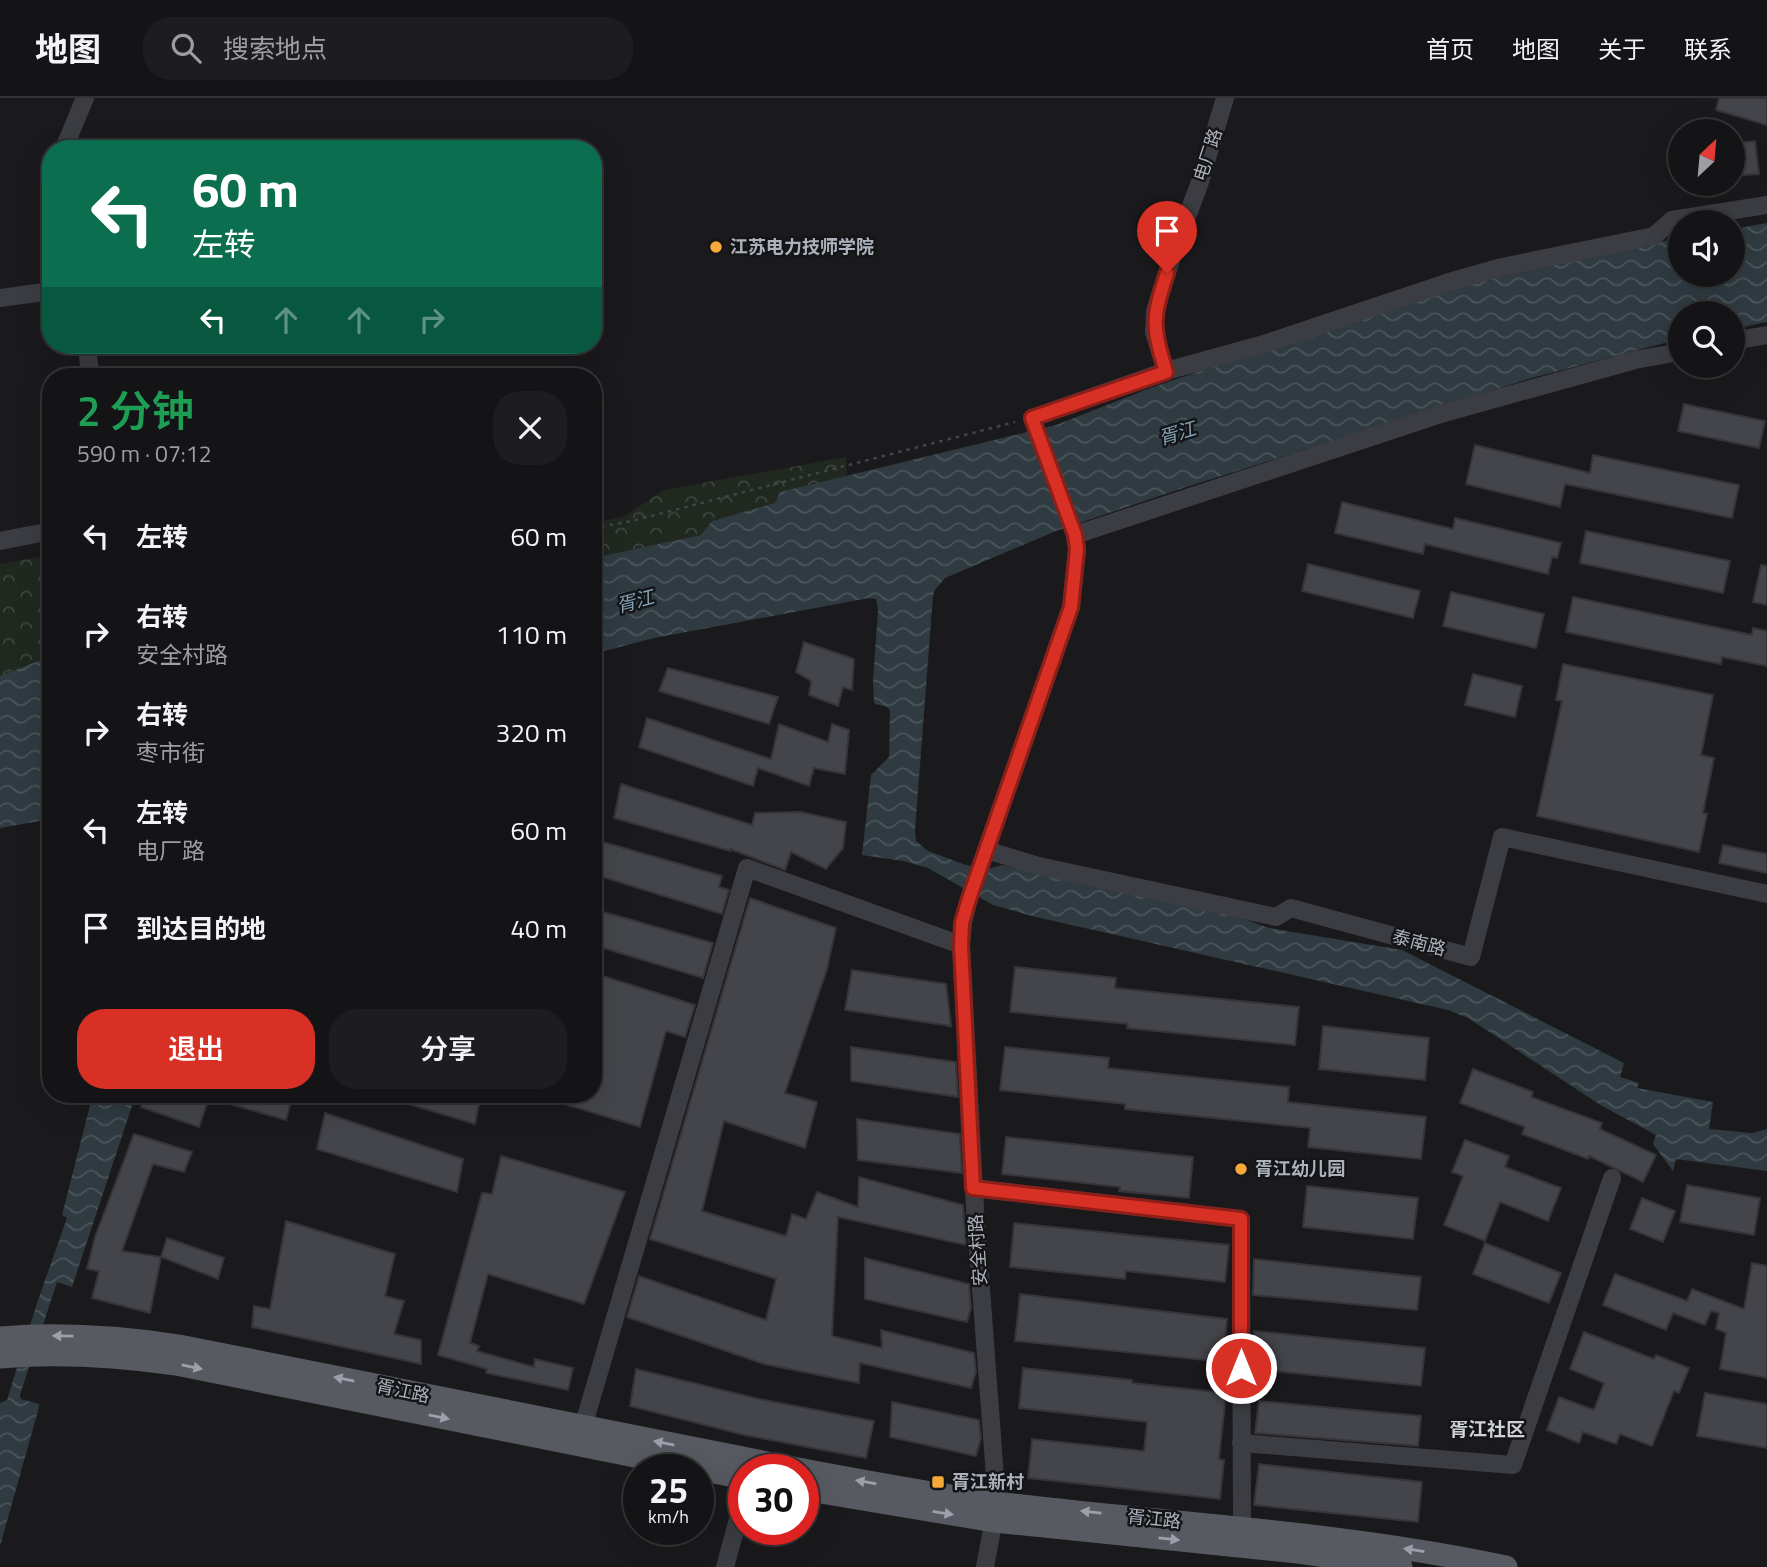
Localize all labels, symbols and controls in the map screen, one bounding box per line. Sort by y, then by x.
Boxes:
search box [143,17,633,80]
text: 地图 [35,24,101,74]
icon: search [167,29,205,67]
text: 搜索地点 [223,29,327,68]
text: 首页 [1426,31,1474,67]
text: 地图 [1512,31,1560,67]
text: 关于 [1598,31,1646,67]
text: 联系 [1684,31,1732,67]
north arrow [1668,119,1745,196]
map controls [1668,119,1745,378]
street label: 电厂路 [1186,125,1229,185]
text: 60 m [192,151,299,226]
icon: left [77,168,168,259]
pin [1137,201,1197,273]
button: sound [1668,210,1745,287]
icon: arrive [1148,212,1186,250]
text: 左转 [192,220,256,268]
place label: 江苏电力技师学院 [730,233,874,260]
marker: 江苏电力技师学院 [708,239,724,255]
icon: left [194,301,232,339]
icon: ahead [267,301,305,339]
icon: ahead [340,301,378,339]
icon: right [413,301,451,339]
button: search [1668,301,1745,378]
text: 2 分钟 [77,378,194,442]
button: close [493,391,567,465]
water label: 胥江 [1154,413,1201,452]
text: 590 m · 07:12 [77,436,212,471]
icon: left [77,517,115,555]
text: 左转 [136,517,188,556]
text: 60 m [510,517,567,556]
water label: 胥江 [613,581,659,619]
text: 右转 [136,597,188,636]
icon: right [77,615,115,653]
text: 110 m [496,615,567,654]
text: 安全村路 [136,637,228,672]
text: 右转 [136,695,188,734]
icon: right [77,713,115,751]
text: 320 m [496,713,567,752]
text: 枣市街 [136,735,205,770]
text: 左转 [136,793,188,832]
icon: left [77,811,115,849]
text: 60 m [510,811,567,850]
text: 电厂路 [136,833,205,868]
icon: arrive [77,909,115,947]
text: 到达目的地 [136,909,266,948]
text: 40 m [510,909,567,948]
street label: 泰南路 [1390,922,1449,963]
button: 退出 [77,1009,315,1089]
button: 分享 [329,1009,567,1089]
place label: 胥江幼儿园 [1255,1155,1345,1182]
marker: 胥江幼儿园 [1233,1161,1249,1177]
street label: 安全村路 [962,1213,993,1287]
one-way arrow [52,1330,74,1342]
position arrow [1204,1331,1278,1405]
one-way arrow [181,1362,203,1373]
street label: 胥江路 [374,1372,432,1409]
one-way arrow [333,1373,355,1384]
one-way arrow [428,1412,450,1423]
district label: 胥江社区 [1449,1414,1525,1443]
one-way arrow [653,1437,675,1448]
speed limit sign: 30 [728,1454,819,1545]
text: 25 [649,1463,688,1517]
place label: 胥江新村 [952,1468,1024,1495]
marker: 胥江新村 [930,1474,946,1490]
one-way arrow [855,1476,877,1487]
street label: 胥江路 [1126,1502,1182,1535]
text: km/h [648,1503,689,1530]
one-way arrow [1080,1506,1102,1517]
one-way arrow [932,1508,954,1519]
one-way arrow [1158,1534,1180,1545]
one-way arrow [1403,1544,1425,1555]

